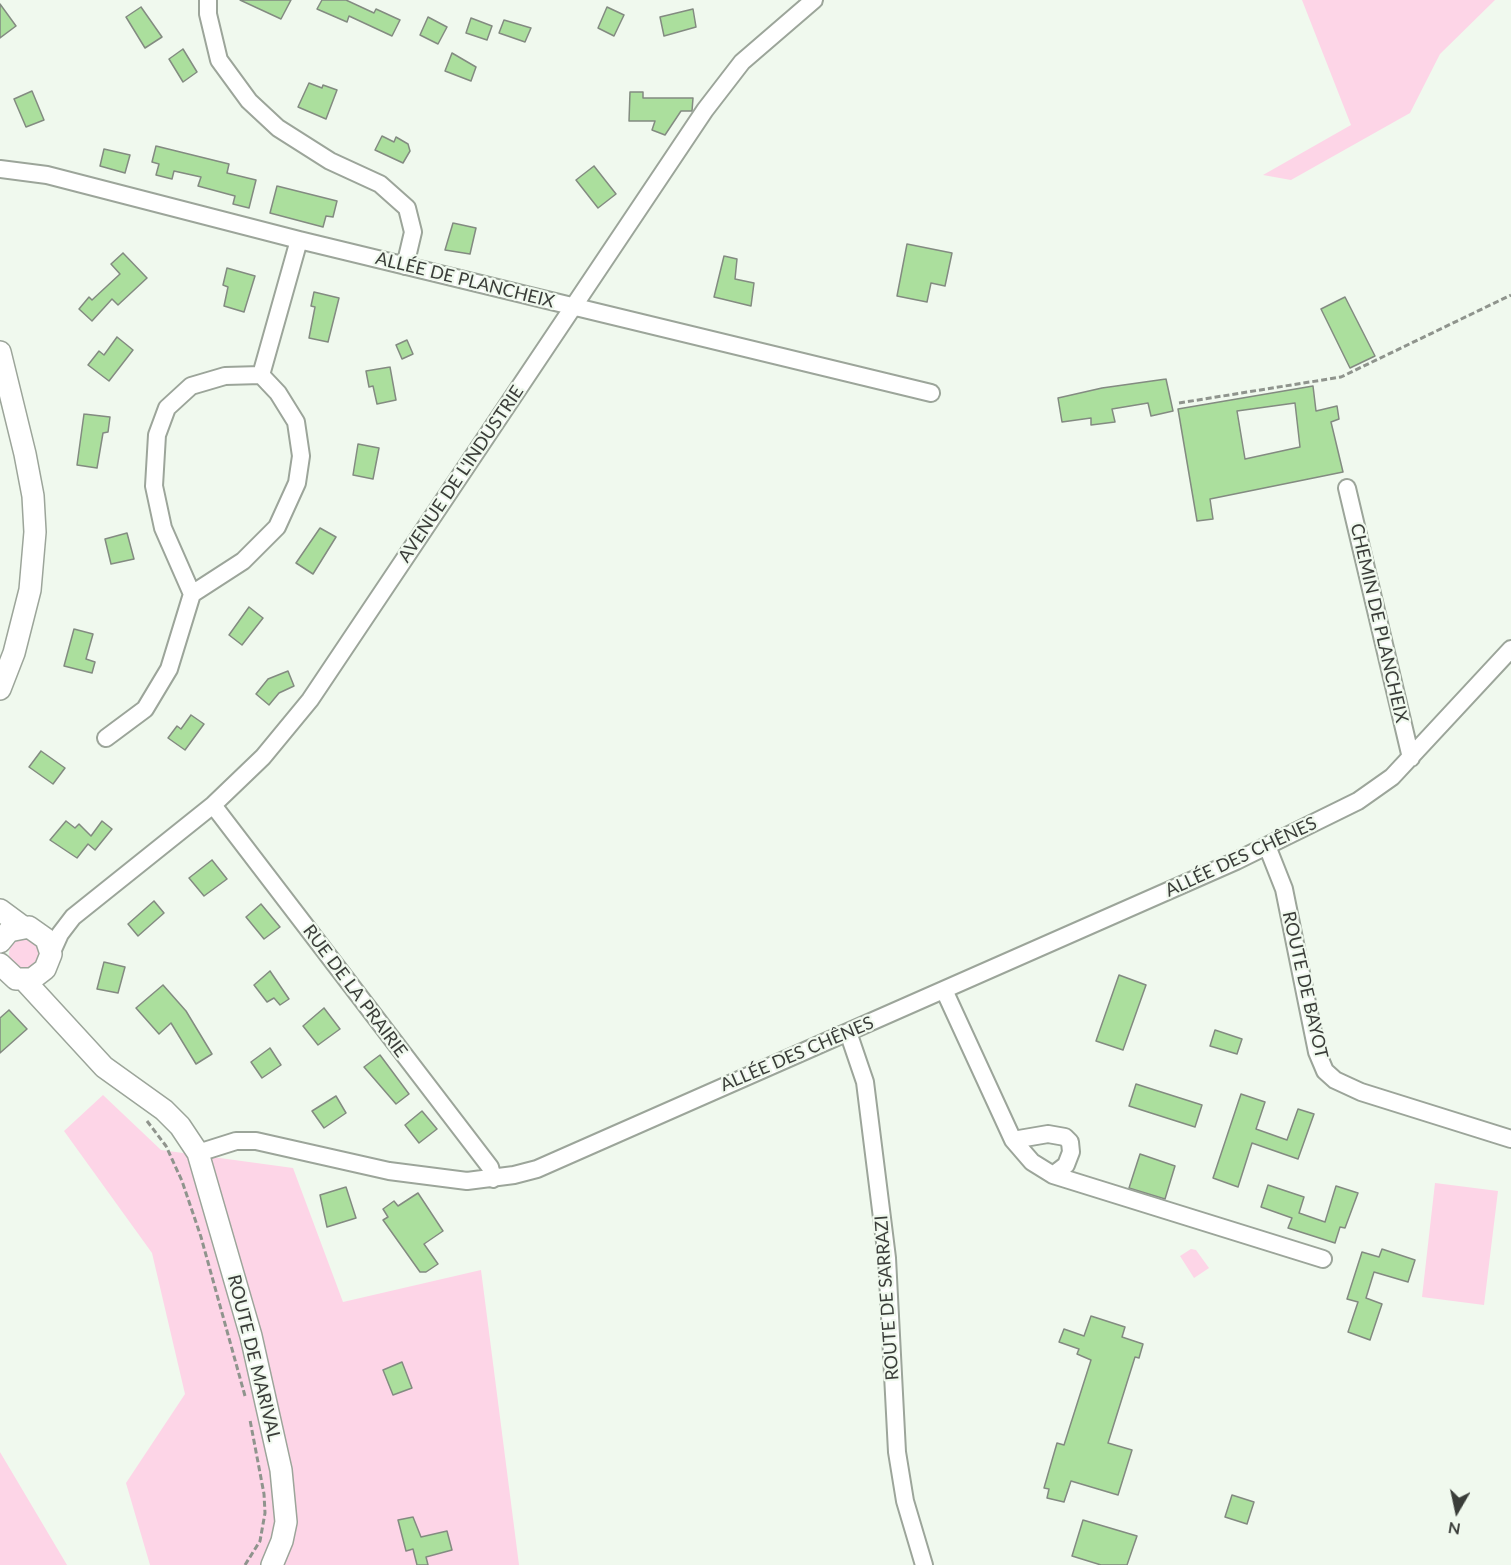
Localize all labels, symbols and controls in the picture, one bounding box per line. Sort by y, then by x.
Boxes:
street label: ALLÉE DE PLANCHEIX [373,247,557,313]
street label: AVENUE DE L'INDUSTRIE [394,382,528,566]
street label: CHEMIN DE PLANCHEIX [1346,521,1412,725]
street label: ALLÉE DES CHÊNES [1162,812,1320,902]
street label: ROUTE DE BAYOT [1278,909,1332,1061]
street label: RUE DE LA PRAIRIE [298,921,412,1061]
street label: ALLÉE DES CHÊNES [717,1012,877,1096]
street label: ROUTE DE SARRAZI [870,1215,904,1381]
street label: ROUTE DE MARIVAL [223,1272,285,1444]
north arrow [1427,1481,1487,1541]
text: N [1447,1519,1462,1540]

